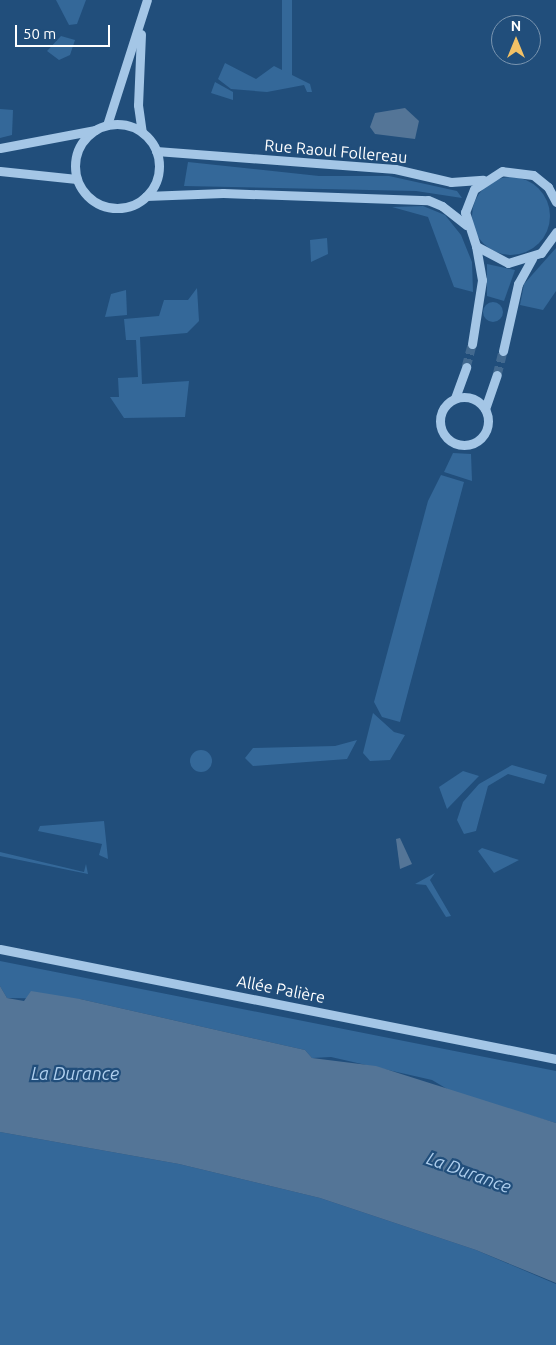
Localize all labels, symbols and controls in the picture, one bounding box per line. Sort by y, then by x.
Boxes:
scale bar [18,15,112,47]
north arrow [491,15,541,65]
text: N [511,18,521,34]
text: 50 m [23,25,56,42]
street label: Rue Raoul Follereau [264,135,408,167]
street label: Allée Palière [235,971,327,1007]
water label: La Durance [31,1062,119,1084]
water label: La Durance [424,1147,514,1197]

